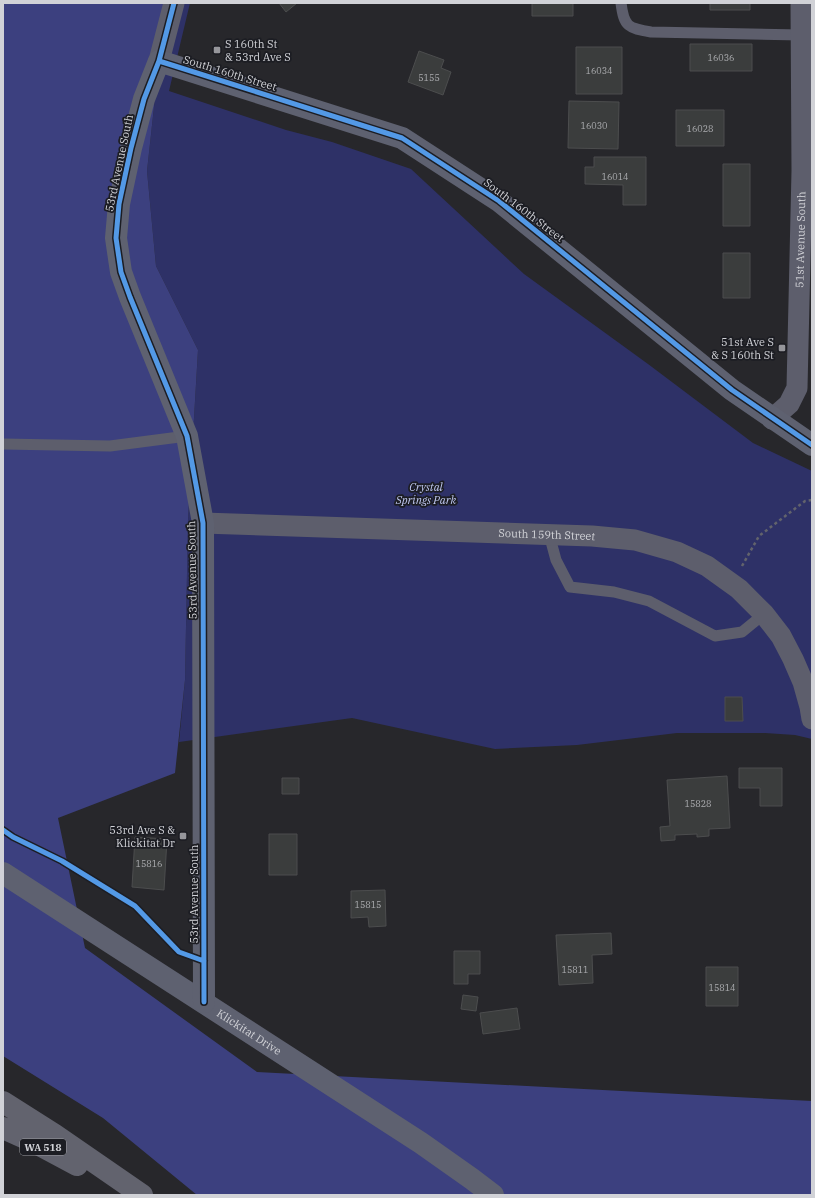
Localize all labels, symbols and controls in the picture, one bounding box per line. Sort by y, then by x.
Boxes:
place label: S 160th St & 53rd Ave S [225,37,291,64]
marker: S 160th St & 53rd Ave S [212,45,222,55]
street label: South 160th Street [182,52,278,94]
house number: 16036 [707,52,735,63]
house number: 16034 [585,65,613,76]
house number: 5155 [418,72,440,83]
street label: 53rd Avenue South [102,113,136,213]
house number: 16030 [580,120,608,131]
house number: 16028 [686,123,714,134]
house number: 16014 [601,171,629,182]
street label: South 160th Street [481,175,567,245]
street label: 51st Avenue South [792,191,809,288]
place label: 51st Ave S & S 160th St [711,335,774,362]
marker: 51st Ave S & S 160th St [777,343,787,353]
park label: Crystal Springs Park [395,480,456,507]
street label: 53rd Avenue South [184,520,200,619]
street label: South 159th Street [498,526,596,543]
house number: 15828 [684,798,712,809]
place label: 53rd Ave S & Klickitat Dr [109,823,175,850]
marker: 53rd Ave S & Klickitat Dr [178,831,188,841]
street label: 53rd Avenue South [187,844,201,943]
house number: 15816 [135,858,163,869]
house number: 15815 [354,899,382,910]
house number: 15811 [561,964,589,975]
house number: 15814 [708,982,736,993]
street label: Klickitat Drive [214,1006,284,1058]
road number: WA 518 [20,1139,66,1155]

